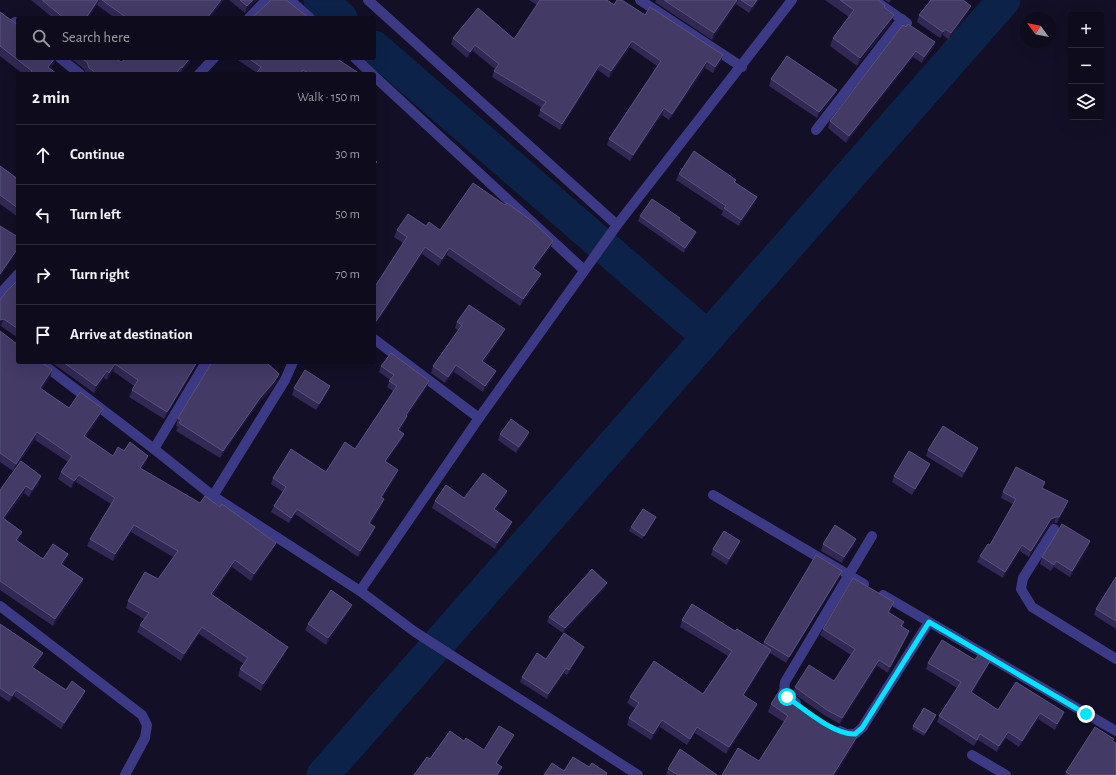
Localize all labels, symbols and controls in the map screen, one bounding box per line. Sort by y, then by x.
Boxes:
north arrow [1020,12,1056,48]
map controls [1068,12,1104,120]
button: + [1068,12,1104,48]
search box [16,16,376,60]
icon: search [30,27,52,49]
text: Search here [62,30,130,45]
button: − [1068,48,1104,84]
button: layers [1068,84,1104,120]
text: 2 min [32,89,70,106]
text: Walk · 150 m [297,91,360,104]
icon: ahead [32,144,54,166]
text: Continue [70,147,125,162]
text: 30 m [335,148,360,161]
icon: left [32,204,54,226]
text: Turn left [70,207,121,222]
text: 50 m [335,208,360,221]
icon: right [32,264,54,286]
text: Turn right [70,267,129,282]
text: 70 m [335,268,360,281]
icon: arrive [32,324,54,346]
text: Arrive at destination [70,327,193,342]
route start [778,688,796,706]
route end [1077,705,1095,723]

